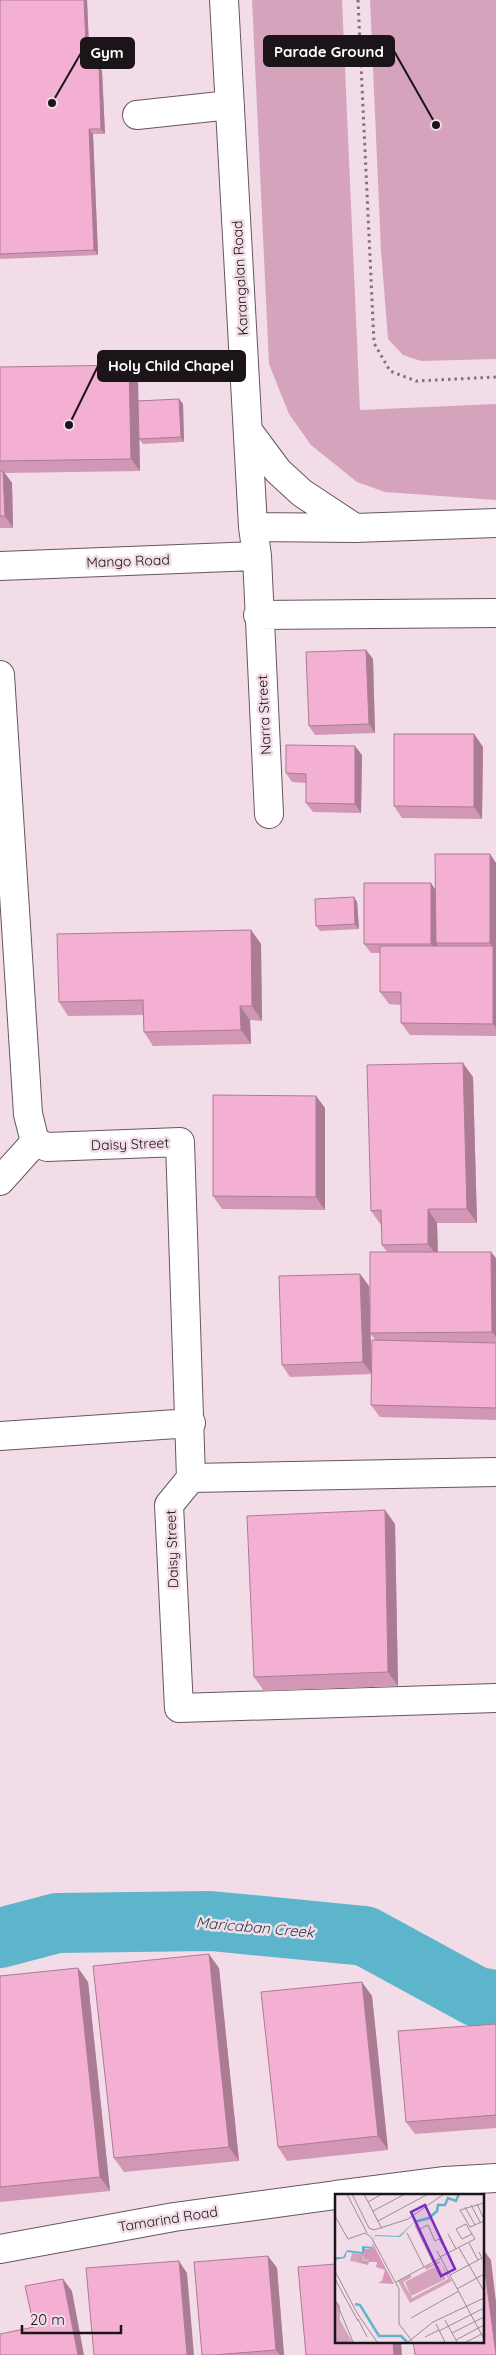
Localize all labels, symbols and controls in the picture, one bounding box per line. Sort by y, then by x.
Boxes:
callout: Parade Ground [264,36,394,66]
callout: Gym [81,38,134,68]
text: Parade Ground [274,42,384,61]
text: Gym [90,43,124,62]
street label: Karangalan Road [228,220,252,336]
callout: Holy Child Chapel [98,351,245,381]
text: Holy Child Chapel [108,356,234,375]
street label: Mango Road [86,551,170,571]
street label: Narra Street [253,674,275,755]
street label: Daisy Street [91,1134,170,1154]
street label: Daisy Street [162,1509,182,1588]
water label: Maricaban Creek [195,1912,317,1942]
inset map [335,2194,484,2342]
street label: Tamarind Road [117,2202,219,2236]
scale bar [22,2302,121,2334]
text: 20 m [30,2310,65,2329]

